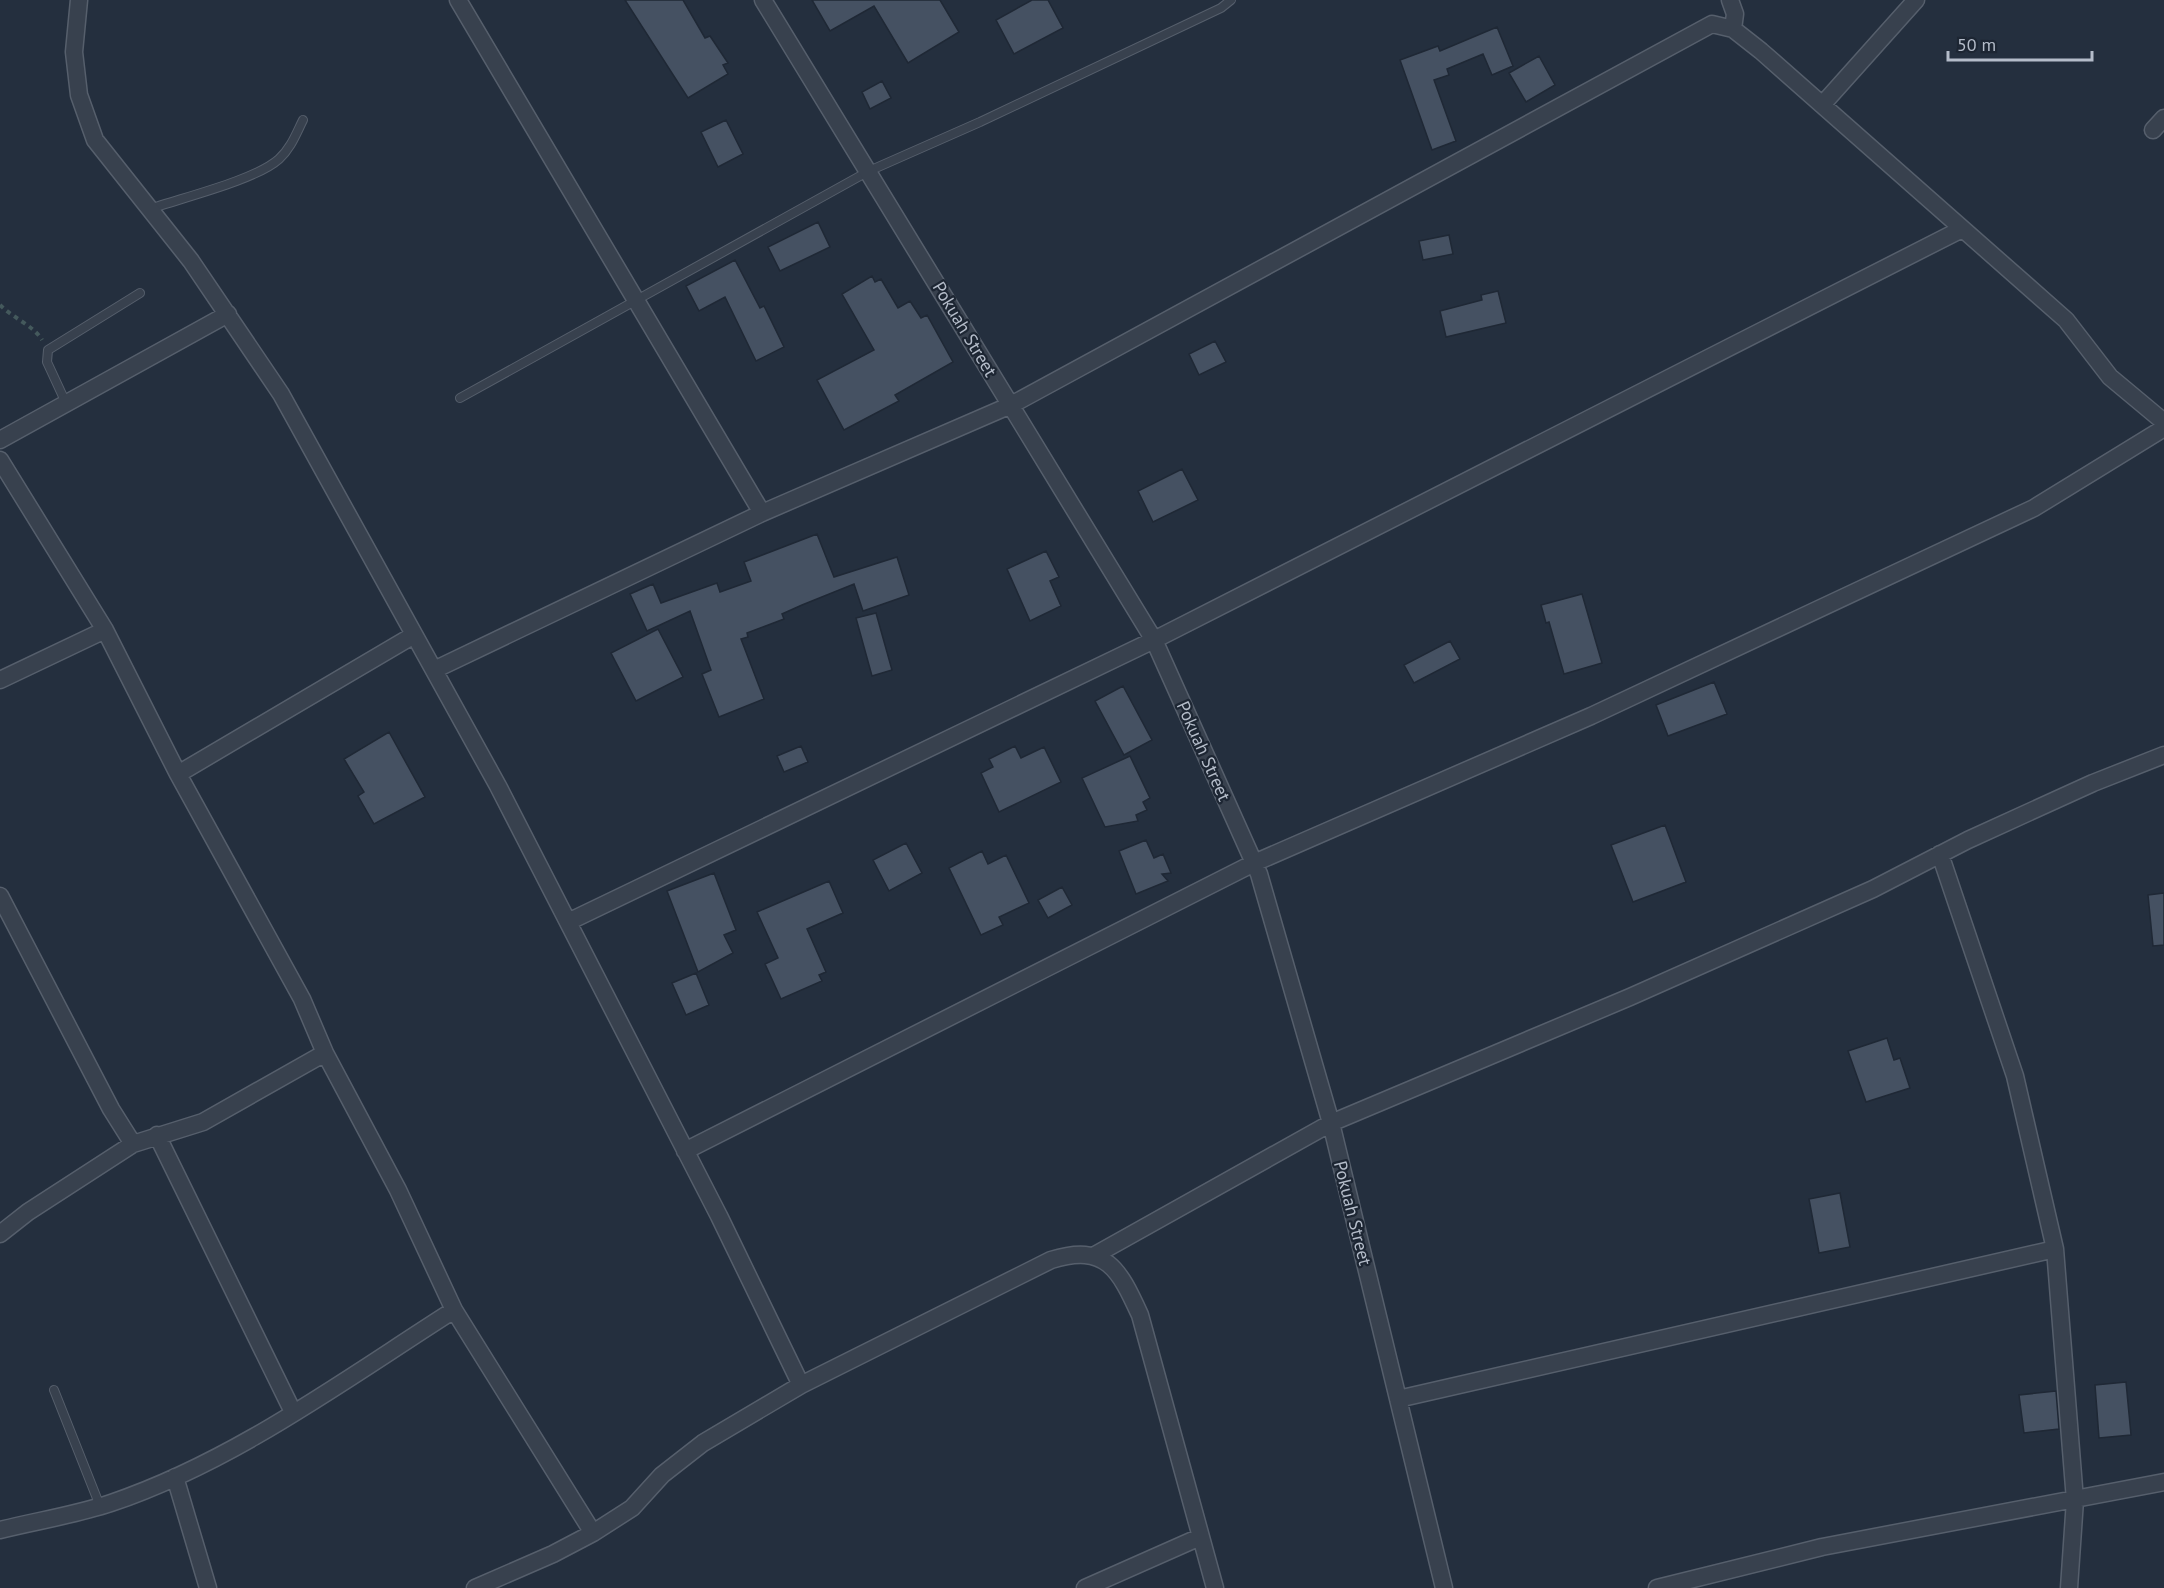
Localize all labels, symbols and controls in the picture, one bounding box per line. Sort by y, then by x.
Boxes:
scale bar [1948,24,2092,62]
text: 50 m [1957,33,1996,56]
street label: Pokuah Street [928,277,1002,381]
street label: Pokuah Street [1172,697,1236,805]
street label: Pokuah Street [1329,1158,1377,1268]

